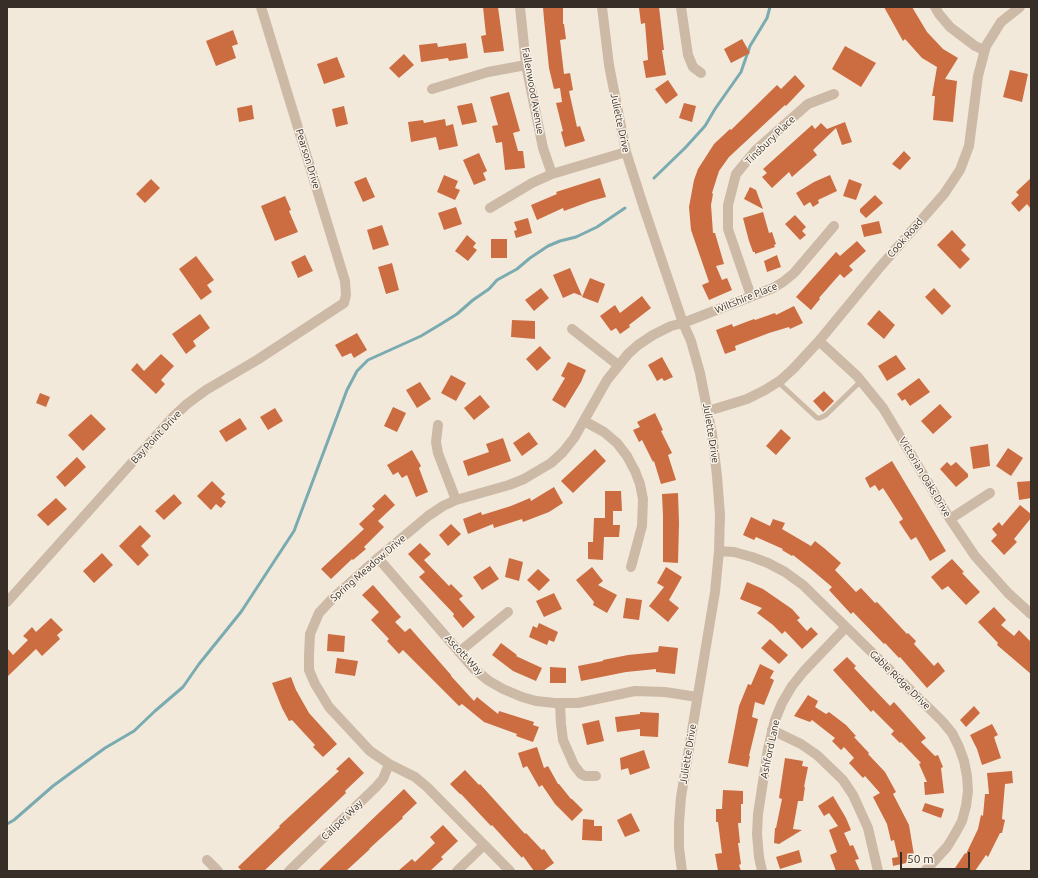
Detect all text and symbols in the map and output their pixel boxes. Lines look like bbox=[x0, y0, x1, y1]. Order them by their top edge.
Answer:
street label: Fallenwood Avenue bbox=[519, 47, 547, 135]
street label: Juliette Drive bbox=[608, 92, 632, 154]
street label: Tinsbury Place bbox=[743, 113, 797, 167]
street label: Pearson Drive bbox=[293, 128, 323, 190]
street label: Cook Road bbox=[885, 216, 925, 260]
street label: Wiltshire Place bbox=[713, 280, 779, 316]
street label: Juliette Drive bbox=[700, 402, 722, 464]
street label: Bay Point Drive bbox=[128, 408, 184, 466]
street label: Victorian Oaks Drive bbox=[896, 435, 954, 519]
street label: Spring Meadow Drive bbox=[328, 532, 408, 604]
street label: Ascott Way bbox=[442, 632, 486, 678]
street label: Gable Ridge Drive bbox=[867, 648, 933, 712]
street label: Ashford Lane bbox=[758, 719, 782, 779]
street label: Juliette Drive bbox=[677, 723, 699, 785]
street label: Caliper Way bbox=[319, 797, 365, 843]
scale bar bbox=[902, 844, 972, 870]
text: 50 m bbox=[907, 852, 934, 865]

